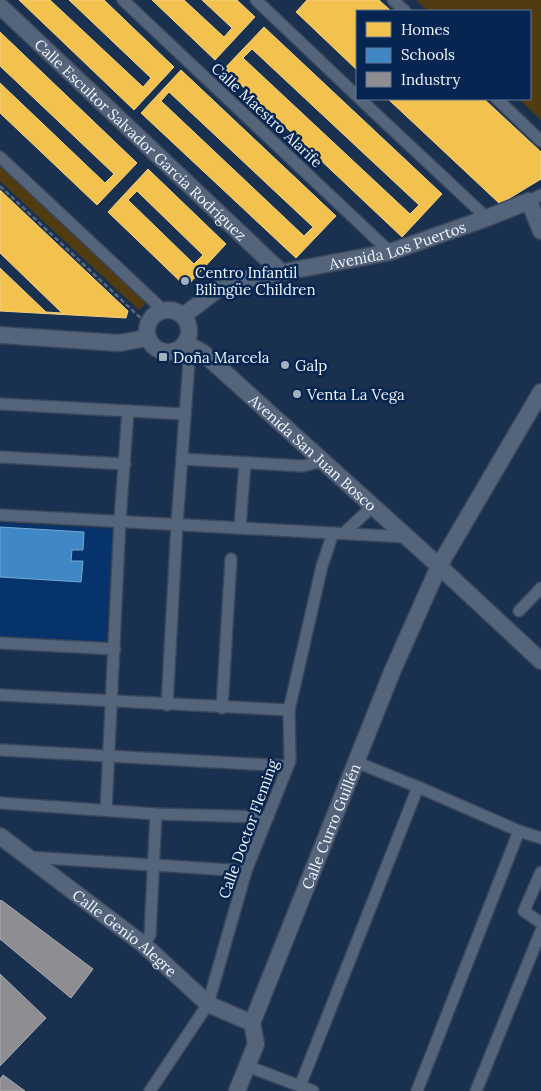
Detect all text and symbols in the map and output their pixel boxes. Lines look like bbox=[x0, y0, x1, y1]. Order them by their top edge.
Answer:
legend bbox=[356, 10, 531, 100]
text: Homes bbox=[401, 20, 450, 39]
street label: Calle Escultor Salvador García Rodríguez bbox=[31, 35, 251, 244]
text: Schools bbox=[401, 45, 455, 64]
street label: Calle Maestro Alarife bbox=[207, 59, 327, 171]
text: Industry bbox=[401, 70, 460, 89]
street label: Avenida Los Puertos bbox=[326, 217, 468, 273]
place label: Centro Infantil Bilingüe Children bbox=[195, 263, 316, 299]
marker: Centro Infantil Bilingüe Children bbox=[179, 275, 191, 287]
place label: Doña Marcela bbox=[173, 348, 270, 367]
marker: Doña Marcela bbox=[157, 351, 169, 363]
place label: Galp bbox=[295, 356, 327, 375]
marker: Galp bbox=[279, 359, 291, 371]
place label: Venta La Vega bbox=[306, 385, 405, 404]
marker: Venta La Vega bbox=[291, 388, 303, 400]
street label: Avenida San Juan Bosco bbox=[245, 389, 381, 515]
street label: Calle Doctor Fleming bbox=[214, 756, 282, 901]
street label: Calle Curro Guillén bbox=[297, 761, 364, 892]
street label: Calle Genio Alegre bbox=[69, 885, 181, 980]

